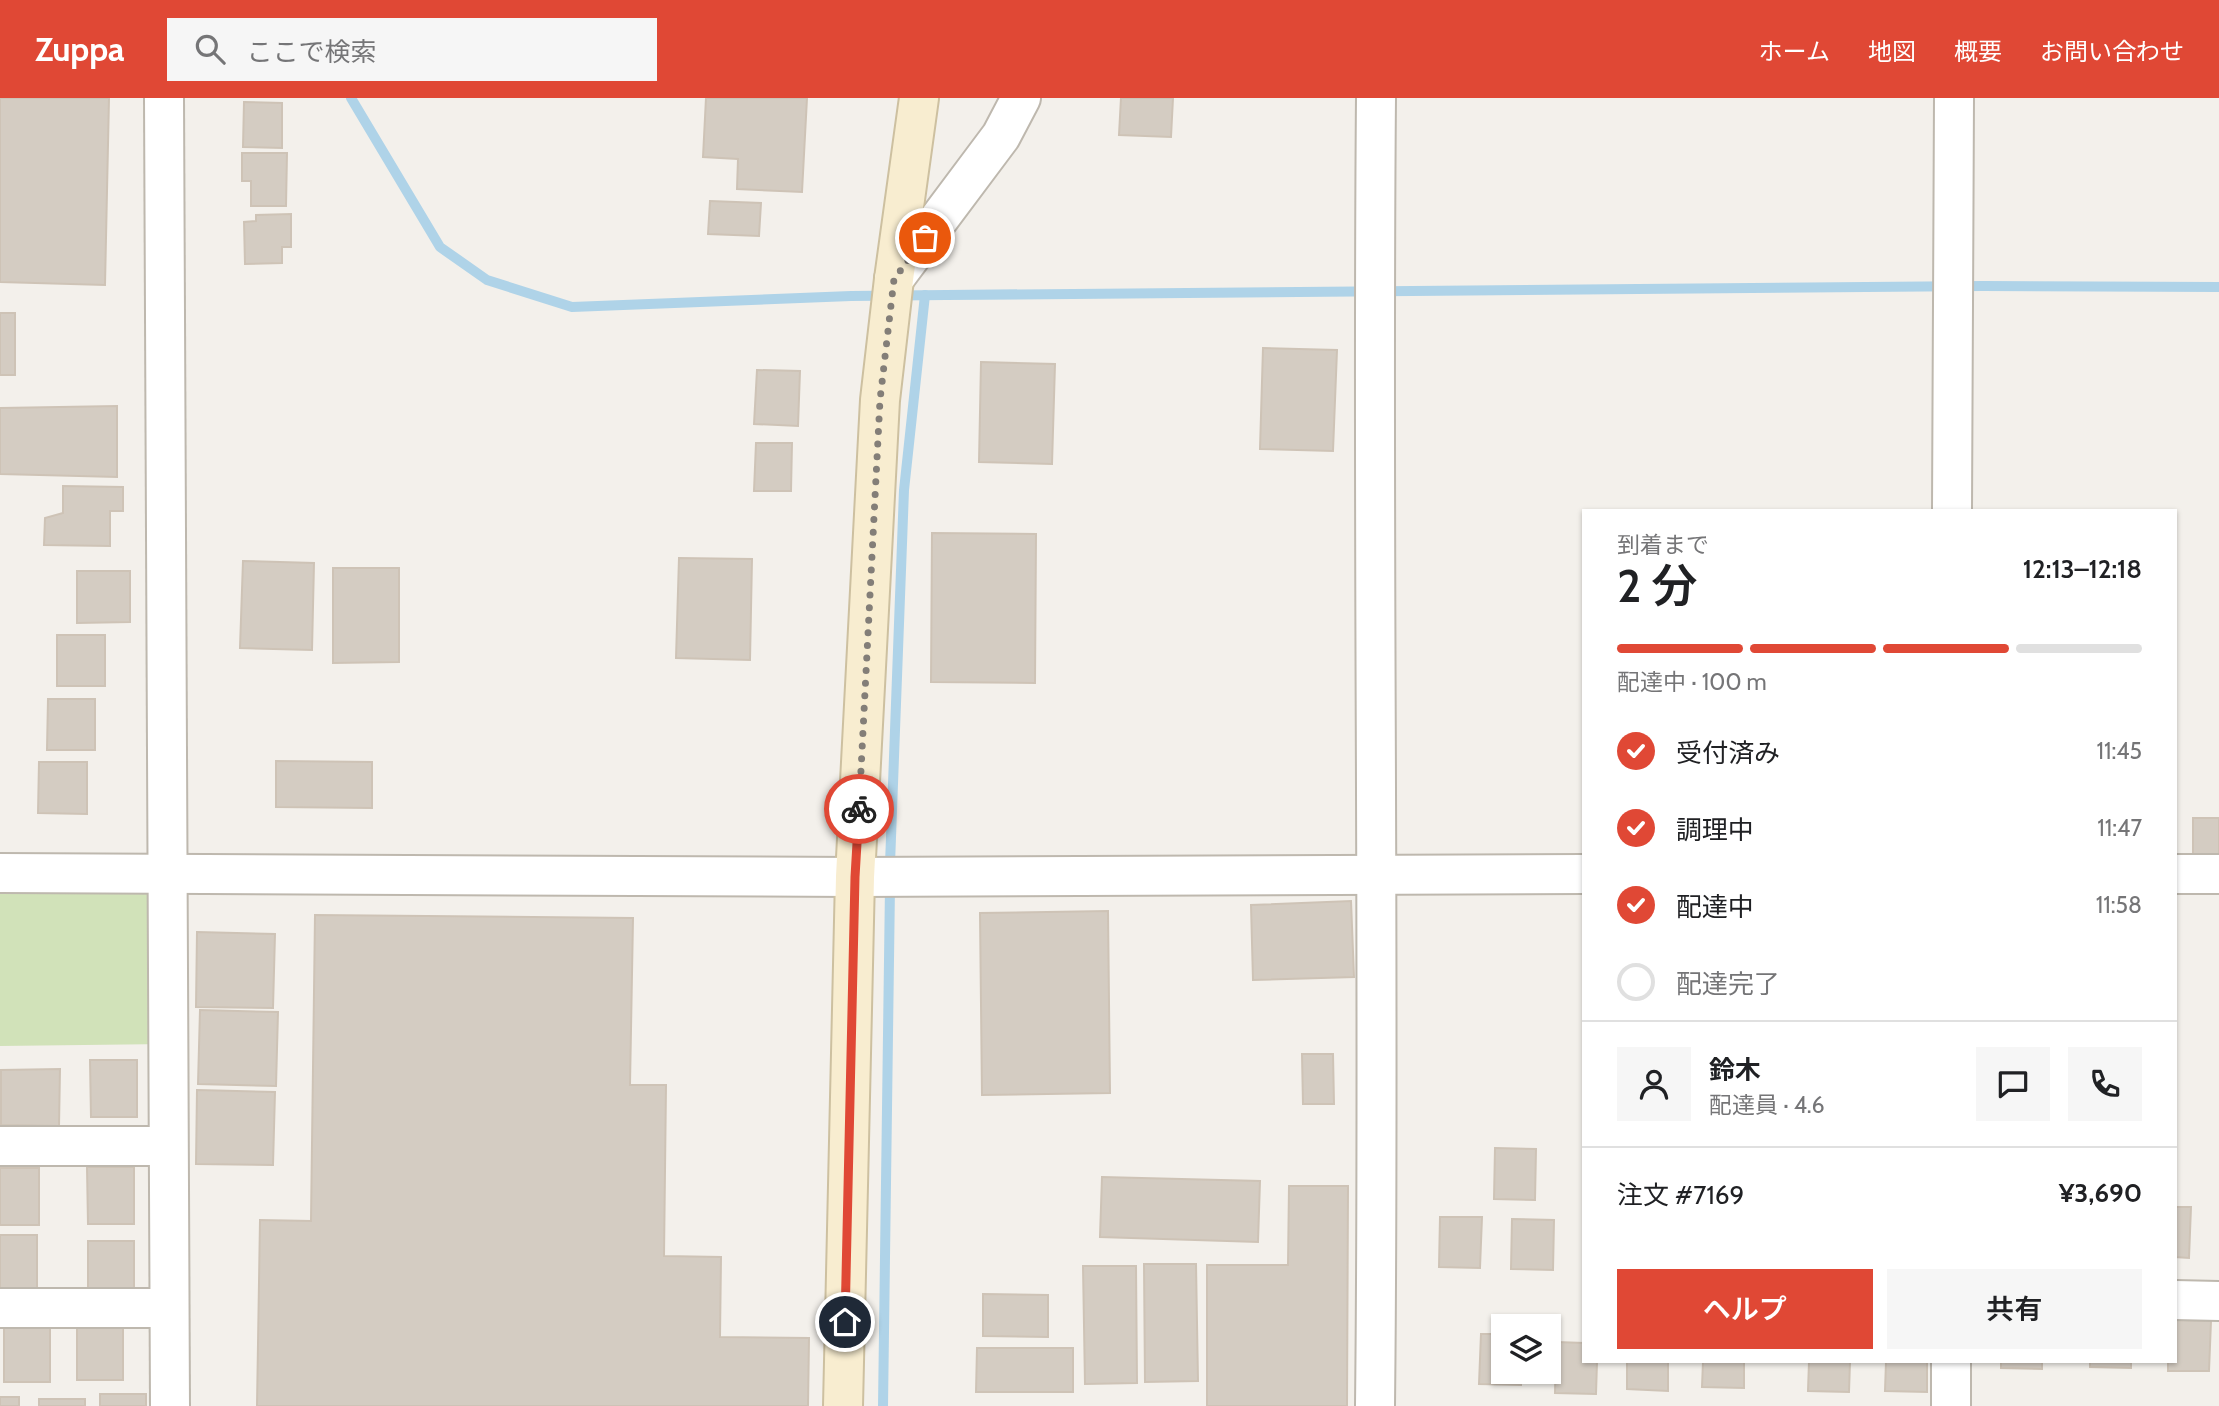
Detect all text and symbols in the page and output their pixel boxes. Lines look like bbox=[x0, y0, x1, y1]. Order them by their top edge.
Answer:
search box bbox=[167, 18, 657, 81]
text: Zuppa bbox=[35, 29, 125, 69]
icon: search bbox=[191, 30, 229, 68]
text: ここで検索 bbox=[247, 36, 377, 68]
text: ホーム bbox=[1759, 37, 1830, 66]
text: 地図 bbox=[1868, 37, 1916, 66]
text: 概要 bbox=[1954, 37, 2002, 66]
text: お問い合わせ bbox=[2040, 37, 2184, 66]
pin bbox=[895, 208, 955, 268]
icon: bag bbox=[906, 219, 944, 257]
text: 到着まで bbox=[1617, 531, 1709, 559]
text: 12:13–12:18 bbox=[2023, 553, 2142, 585]
text: 2 分 bbox=[1617, 558, 1698, 614]
text: 配達中 · 100 m bbox=[1617, 668, 1767, 696]
icon: check bbox=[1617, 732, 1655, 770]
text: 受付済み bbox=[1676, 737, 1780, 769]
text: 11:45 bbox=[2096, 737, 2142, 765]
courier bbox=[824, 774, 894, 844]
icon: bike bbox=[840, 790, 878, 828]
icon: check bbox=[1617, 809, 1655, 847]
text: 調理中 bbox=[1676, 814, 1754, 846]
text: 11:47 bbox=[2097, 814, 2142, 842]
icon: check bbox=[1617, 886, 1655, 924]
text: 配達中 bbox=[1676, 891, 1754, 923]
text: 11:58 bbox=[2096, 891, 2142, 919]
text: 配達完了 bbox=[1676, 968, 1780, 1000]
button: person bbox=[1617, 1047, 1691, 1121]
button: chat bbox=[1976, 1047, 2050, 1121]
button: phone bbox=[2068, 1047, 2142, 1121]
text: 鈴木 bbox=[1709, 1054, 1761, 1086]
text: 配達員 · 4.6 bbox=[1709, 1091, 1825, 1119]
text: ¥3,690 bbox=[2059, 1177, 2142, 1209]
text: 注文 #7169 bbox=[1617, 1179, 1744, 1211]
button: ヘルプ bbox=[1617, 1269, 1873, 1349]
button: 共有 bbox=[1887, 1269, 2142, 1349]
pin bbox=[815, 1292, 875, 1352]
icon: home bbox=[826, 1303, 864, 1341]
map controls bbox=[1491, 1314, 1561, 1384]
button: layers bbox=[1491, 1314, 1561, 1384]

